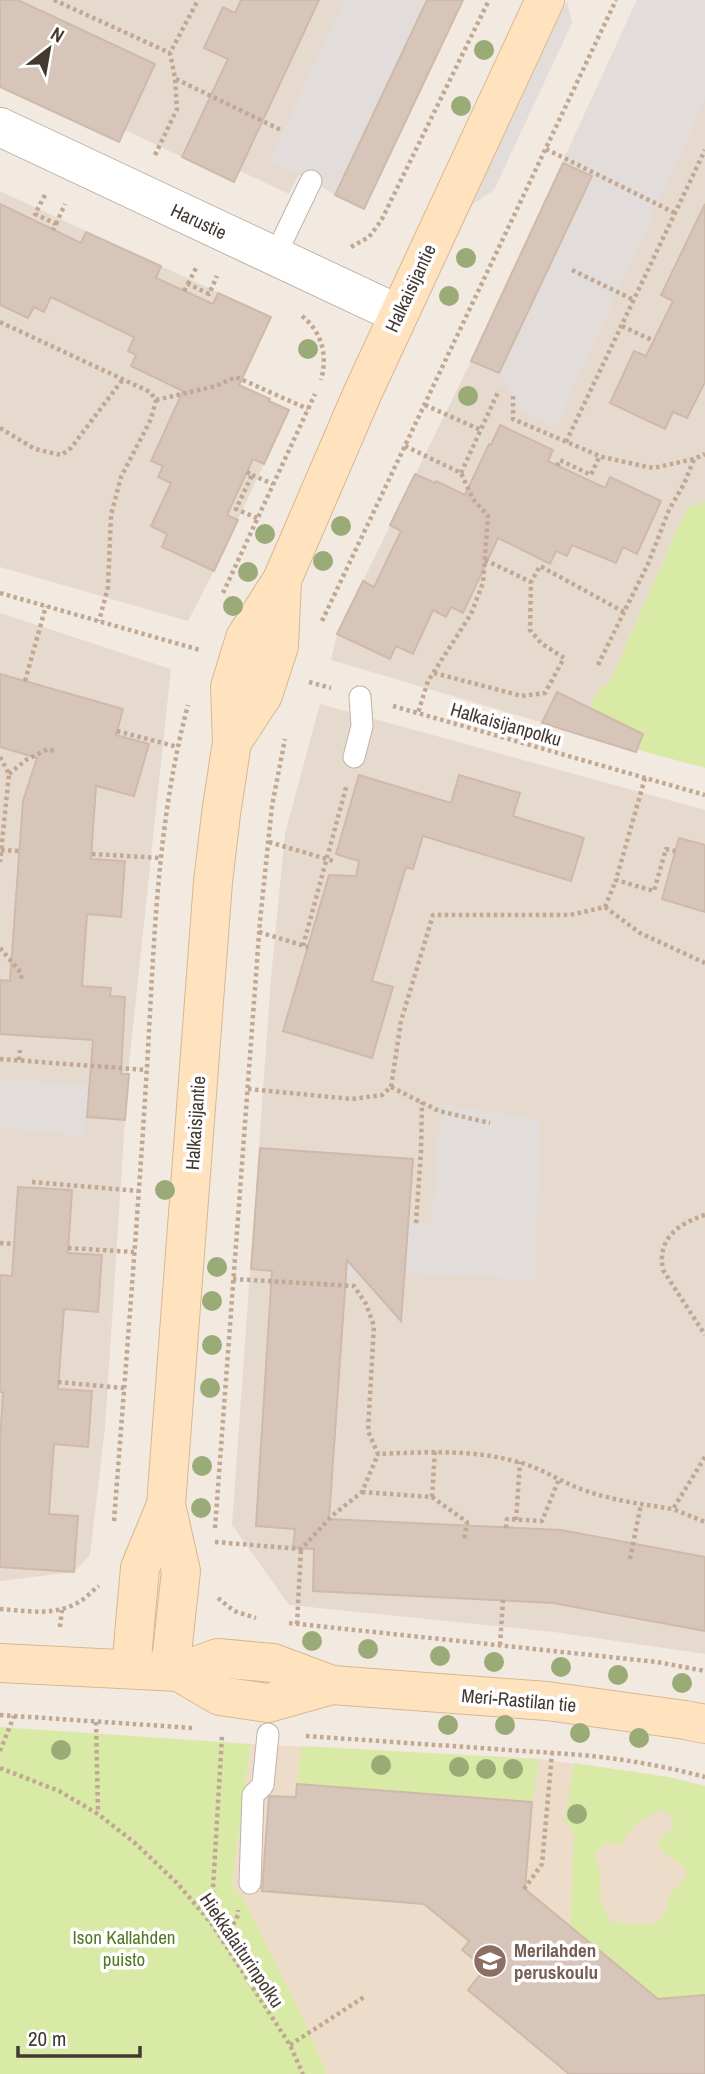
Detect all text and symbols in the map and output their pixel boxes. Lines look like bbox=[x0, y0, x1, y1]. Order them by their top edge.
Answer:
north arrow bbox=[14, 14, 84, 84]
text: N bbox=[46, 20, 69, 48]
street label: Harustie bbox=[167, 197, 231, 245]
street label: Halkaisijantie bbox=[378, 240, 442, 336]
street label: Halkaisijanpolku bbox=[447, 696, 565, 752]
street label: Halkaisijantie bbox=[179, 1075, 211, 1171]
street label: Meri-Rastilan tie bbox=[461, 1682, 577, 1718]
street label: Hiekkalaiturinpolku bbox=[194, 1887, 290, 2013]
park label: Ison Kallahden puisto bbox=[72, 1924, 176, 1972]
place label: Merilahden peruskoulu bbox=[514, 1937, 598, 1985]
school or university icon: Merilahden peruskoulu bbox=[471, 1942, 509, 1980]
scale bar bbox=[18, 2014, 140, 2058]
text: 20 m bbox=[28, 2024, 66, 2053]

